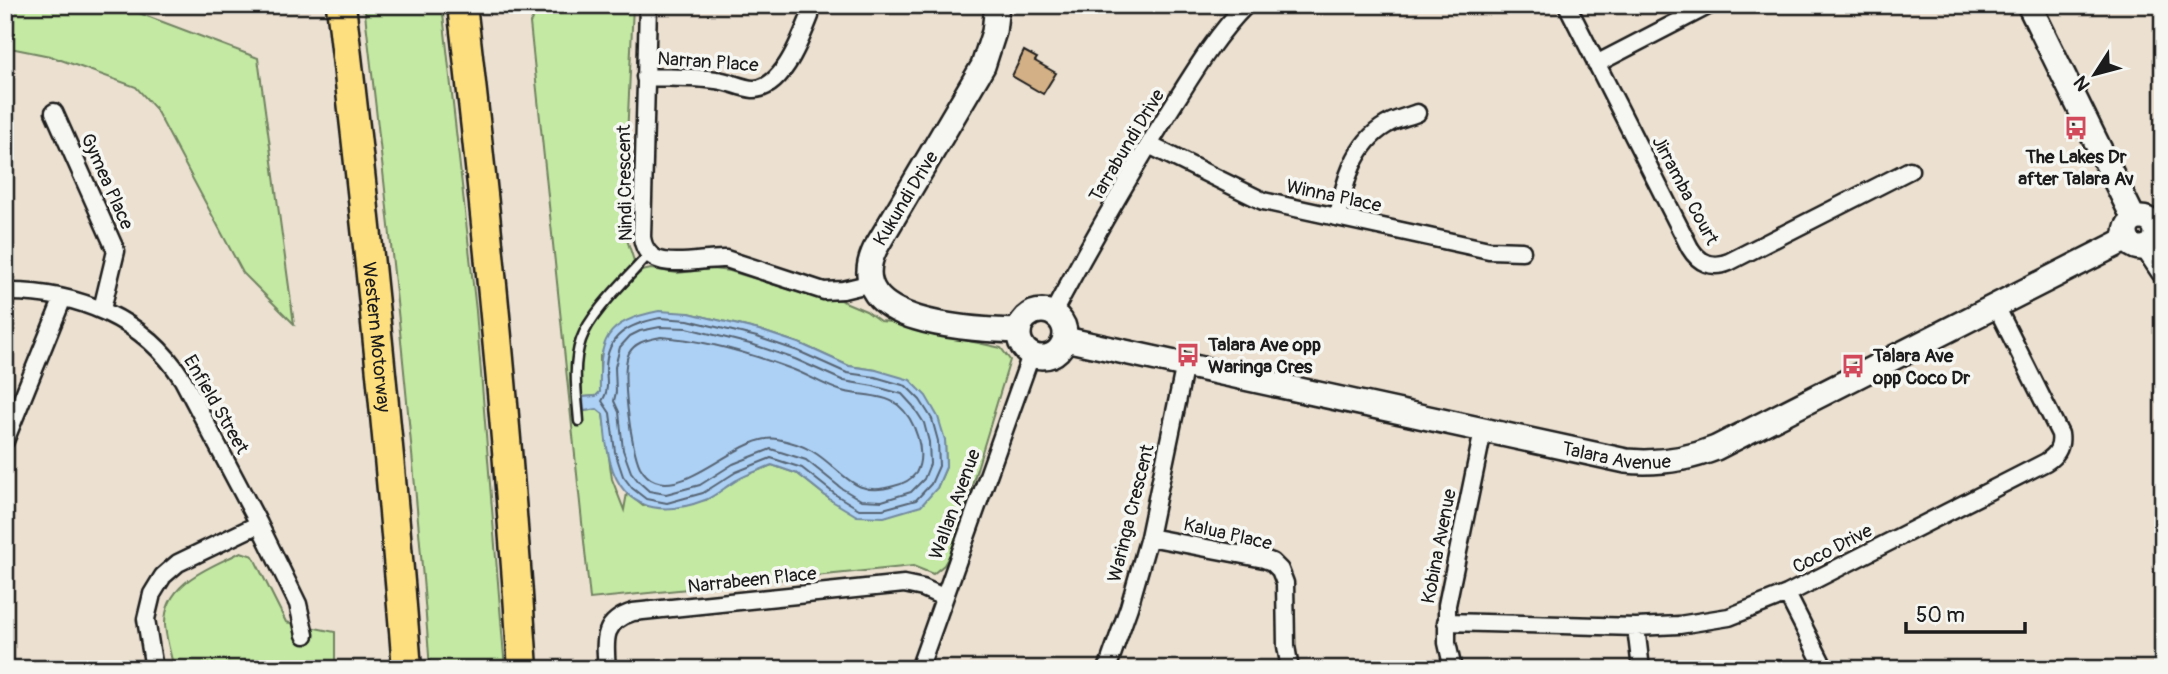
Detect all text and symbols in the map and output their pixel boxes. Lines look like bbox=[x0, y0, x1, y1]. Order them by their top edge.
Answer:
north arrow bbox=[2060, 38, 2130, 108]
street label: Narran Place bbox=[657, 46, 760, 78]
text: N bbox=[2068, 71, 2096, 96]
street label: Tarrabundi Drive bbox=[1084, 84, 1170, 206]
bus stop icon: The Lakes Dr after Talara Av bbox=[2062, 114, 2090, 142]
street label: Nindi Crescent bbox=[612, 124, 638, 241]
street label: Gymea Place bbox=[75, 130, 139, 234]
street label: Jirramba Court bbox=[1646, 132, 1724, 249]
place label: The Lakes Dr after Talara Av bbox=[2018, 145, 2134, 191]
street label: Kukundi Drive bbox=[868, 146, 944, 250]
street label: Winna Place bbox=[1284, 174, 1384, 218]
street label: Western Motorway bbox=[357, 261, 396, 413]
place label: Talara Ave opp Waringa Cres bbox=[1207, 333, 1321, 379]
bus stop icon: Talara Ave opp Waringa Cres bbox=[1174, 341, 1202, 369]
place label: Talara Ave opp Coco Dr bbox=[1872, 344, 1970, 390]
street label: Enfield Street bbox=[178, 351, 254, 459]
bus stop icon: Talara Ave opp Coco Dr bbox=[1839, 352, 1867, 380]
street label: Talara Avenue bbox=[1560, 436, 1673, 475]
street label: Waringa Crescent bbox=[1102, 442, 1160, 585]
street label: Wallan Avenue bbox=[924, 445, 986, 563]
street label: Kobina Avenue bbox=[1416, 486, 1462, 606]
street label: Kalua Place bbox=[1181, 512, 1275, 556]
street label: Coco Drive bbox=[1788, 518, 1877, 579]
street label: Narrabeen Place bbox=[686, 561, 818, 599]
scale bar bbox=[1906, 590, 2024, 634]
text: 50 m bbox=[1916, 602, 1965, 629]

